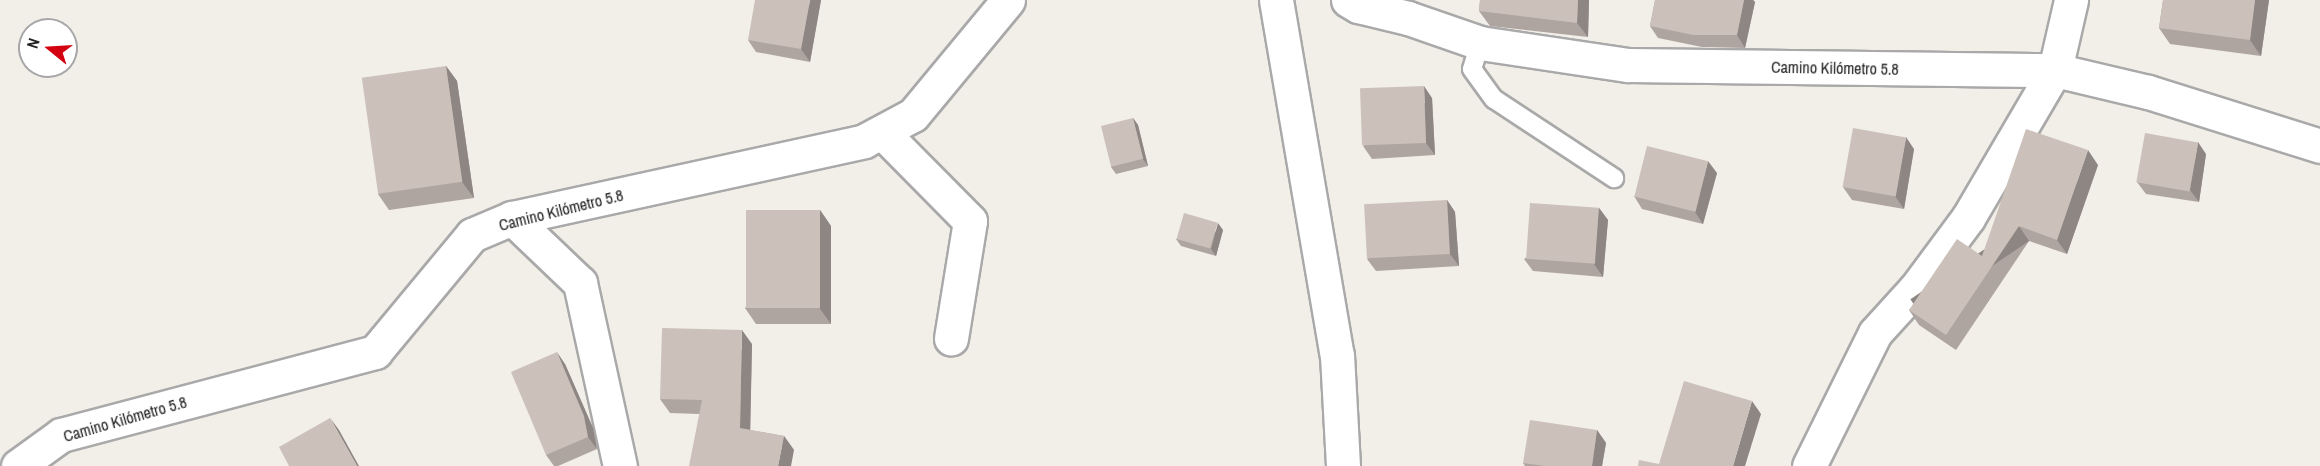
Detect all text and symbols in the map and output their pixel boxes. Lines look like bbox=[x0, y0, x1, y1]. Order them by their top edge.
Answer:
north arrow bbox=[18, 18, 78, 78]
text: N bbox=[21, 35, 45, 51]
street label: Camino Kilómetro 5.8 bbox=[1771, 57, 1899, 79]
street label: Camino Kilómetro 5.8 bbox=[497, 185, 625, 235]
street label: Camino Kilómetro 5.8 bbox=[61, 392, 189, 446]

